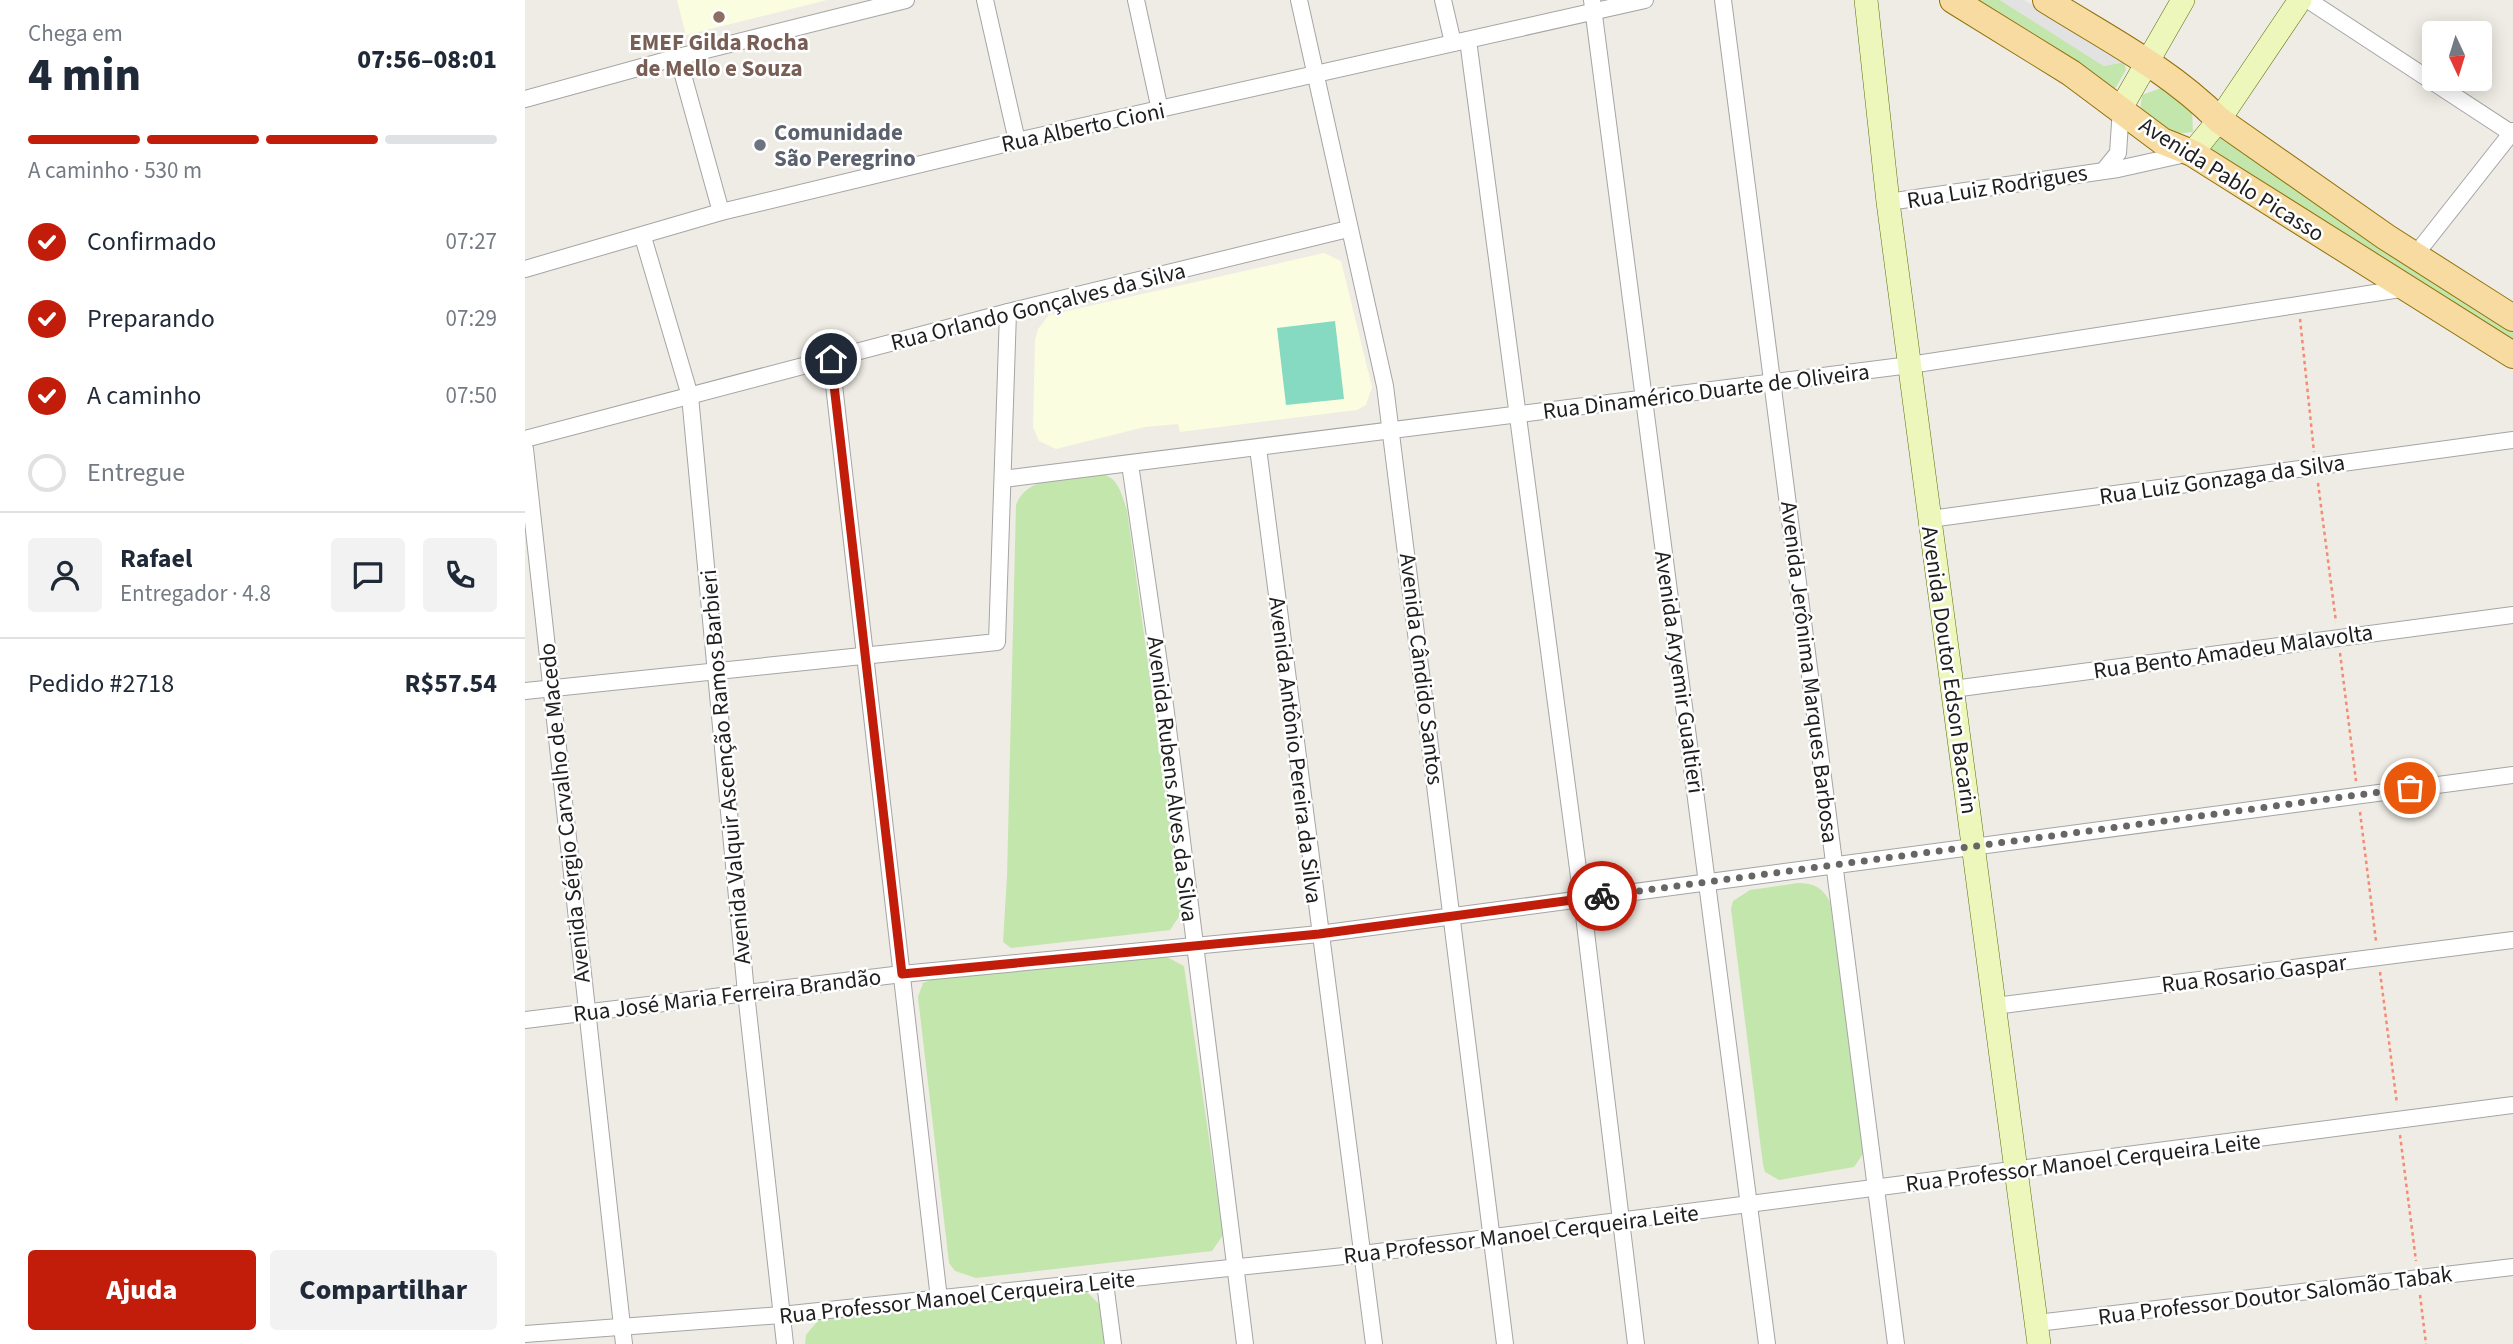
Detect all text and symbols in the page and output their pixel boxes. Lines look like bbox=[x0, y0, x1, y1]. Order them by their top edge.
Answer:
marker: EMEF Gilda Rocha de Mello e Souza bbox=[711, 9, 727, 25]
text: Chega em bbox=[28, 17, 123, 50]
north arrow bbox=[2422, 21, 2492, 91]
map controls bbox=[2422, 21, 2492, 91]
place label: EMEF Gilda Rocha de Mello e Souza bbox=[629, 26, 809, 85]
text: 07:56–08:01 bbox=[357, 41, 497, 78]
text: 4 min bbox=[28, 43, 141, 108]
street label: Rua Alberto Cioni bbox=[998, 94, 1168, 161]
street label: Avenida Pablo Picasso bbox=[2133, 109, 2331, 250]
place label: Comunidade São Peregrino bbox=[774, 116, 916, 175]
marker: Comunidade São Peregrino bbox=[752, 137, 768, 153]
text: A caminho · 530 m bbox=[28, 154, 202, 187]
street label: Rua Luiz Rodrigues bbox=[1905, 156, 2090, 217]
icon: check bbox=[28, 223, 66, 261]
text: Confirmado bbox=[87, 223, 216, 260]
text: 07:27 bbox=[446, 225, 497, 258]
street label: Rua Orlando Gonçalves da Silva bbox=[887, 254, 1189, 359]
icon: check bbox=[28, 300, 66, 338]
text: Preparando bbox=[87, 300, 215, 337]
text: 07:29 bbox=[446, 302, 497, 335]
pin bbox=[801, 329, 861, 389]
icon: home bbox=[812, 340, 850, 378]
street label: Rua Dinamérico Duarte de Oliveira bbox=[1541, 355, 1871, 428]
icon: check bbox=[28, 377, 66, 415]
text: A caminho bbox=[87, 377, 201, 414]
text: 07:50 bbox=[446, 379, 497, 412]
street label: Rua Luiz Gonzaga da Silva bbox=[2097, 446, 2347, 513]
text: Entregue bbox=[87, 454, 185, 491]
street label: Avenida Jerônima Marques Barbosa bbox=[1772, 499, 1847, 845]
street label: Avenida Doutor Edson Bacarin bbox=[1913, 524, 1986, 816]
button: person bbox=[28, 538, 102, 612]
button: chat bbox=[331, 538, 405, 612]
button: phone bbox=[423, 538, 497, 612]
text: Rafael bbox=[120, 540, 192, 577]
street label: Avenida Aryemir Gualtieri bbox=[1646, 549, 1713, 796]
street label: Avenida Cândido Santos bbox=[1391, 551, 1452, 787]
street label: Avenida Valquir Ascenção Ramos Barbieri bbox=[692, 568, 759, 966]
text: Entregador · 4.8 bbox=[120, 577, 271, 610]
street label: Avenida Antônio Pereira da Silva bbox=[1260, 595, 1331, 905]
street label: Rua Bento Amadeu Malavolta bbox=[2091, 616, 2375, 687]
street label: Avenida Rubens Alves da Silva bbox=[1139, 634, 1206, 924]
street label: Avenida Sérgio Carvalho de Macedo bbox=[530, 641, 599, 985]
text: Pedido #2718 bbox=[28, 665, 174, 702]
text: R$57.54 bbox=[405, 665, 497, 702]
pin bbox=[2380, 758, 2440, 818]
icon: bag bbox=[2391, 769, 2429, 807]
courier bbox=[1567, 861, 1637, 931]
icon: bike bbox=[1583, 877, 1621, 915]
street label: Rua Rosario Gaspar bbox=[2160, 946, 2350, 1001]
street label: Rua José Maria Ferreira Brandão bbox=[571, 960, 883, 1031]
street label: Rua Professor Manoel Cerqueira Leite bbox=[1904, 1124, 2263, 1201]
street label: Rua Professor Manoel Cerqueira Leite bbox=[1342, 1196, 1701, 1273]
button: Ajuda bbox=[28, 1250, 256, 1330]
button: Compartilhar bbox=[270, 1250, 497, 1330]
street label: Rua Professor Doutor Salomão Tabak bbox=[2096, 1257, 2455, 1334]
street label: Rua Professor Manoel Cerqueira Leite bbox=[778, 1262, 1137, 1333]

